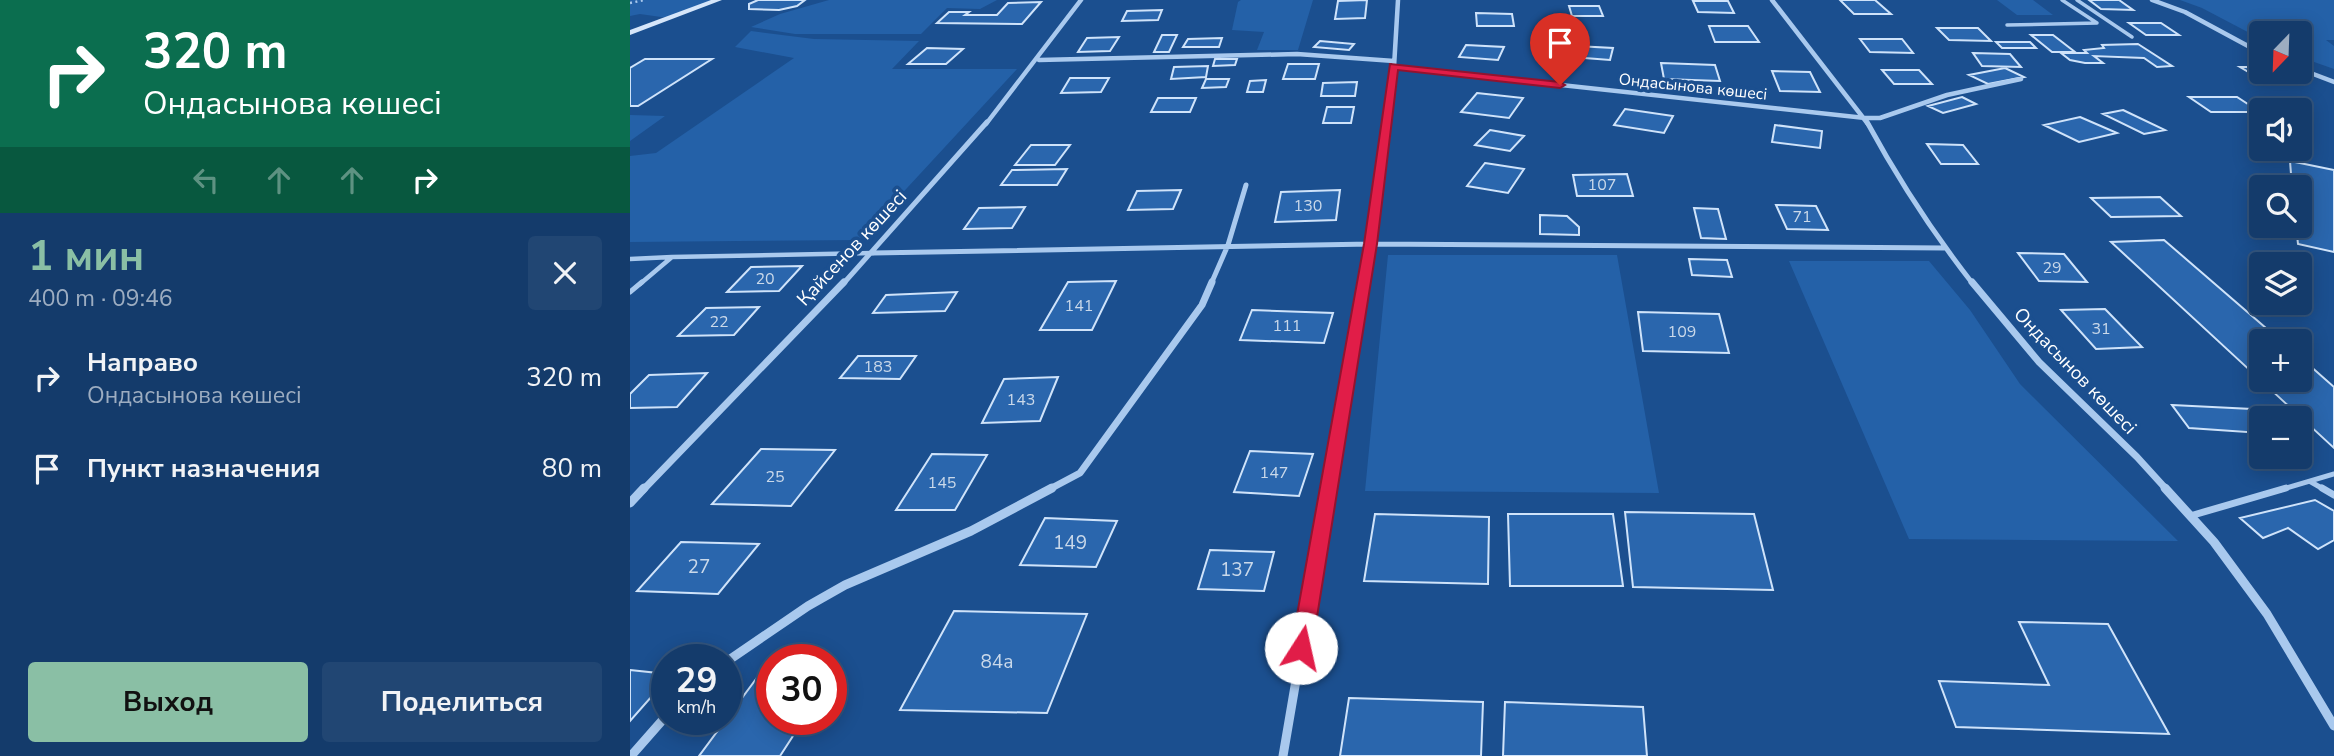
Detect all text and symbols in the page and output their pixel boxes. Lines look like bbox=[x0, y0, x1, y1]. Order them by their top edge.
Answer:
pin bbox=[1530, 13, 1590, 85]
text: 320 m bbox=[143, 18, 287, 85]
north arrow bbox=[2249, 21, 2312, 84]
map controls bbox=[2249, 21, 2312, 469]
icon: arrive bbox=[1541, 24, 1579, 62]
icon: right bbox=[28, 28, 119, 119]
street label: Ондасынова көшесі bbox=[1618, 68, 1768, 106]
text: Ондасынова көшесі bbox=[143, 82, 442, 125]
button: sound bbox=[2249, 98, 2312, 161]
icon: left bbox=[187, 161, 225, 199]
icon: ahead bbox=[260, 161, 298, 199]
icon: ahead bbox=[333, 161, 371, 199]
icon: right bbox=[406, 161, 444, 199]
house number: 107 bbox=[1588, 174, 1616, 196]
button: search bbox=[2249, 175, 2312, 238]
street label: Қайсенов көшесі bbox=[791, 184, 913, 312]
house number: 130 bbox=[1294, 195, 1322, 217]
house number: 71 bbox=[1792, 206, 1812, 228]
text: 1 мин bbox=[28, 228, 144, 285]
button: close bbox=[528, 236, 602, 310]
button: layers bbox=[2249, 252, 2312, 315]
house number: 29 bbox=[2042, 257, 2062, 279]
house number: 20 bbox=[755, 268, 775, 290]
text: 400 m · 09:46 bbox=[28, 283, 173, 314]
house number: 141 bbox=[1065, 295, 1093, 317]
street label: Ондасынов көшесі bbox=[2008, 302, 2142, 440]
house number: 22 bbox=[709, 311, 729, 333]
house number: 111 bbox=[1273, 315, 1301, 337]
house number: 31 bbox=[2091, 318, 2111, 340]
house number: 109 bbox=[1668, 321, 1696, 343]
button: + bbox=[2249, 329, 2312, 392]
text: Направо bbox=[87, 345, 198, 380]
house number: 183 bbox=[864, 356, 892, 378]
icon: right bbox=[28, 359, 66, 397]
text: 320 m bbox=[526, 360, 602, 395]
text: Ондасынова көшесі bbox=[87, 380, 302, 411]
house number: 143 bbox=[1007, 389, 1035, 411]
button: − bbox=[2249, 406, 2312, 469]
icon: arrive bbox=[28, 450, 66, 488]
text: Пункт назначения bbox=[87, 451, 320, 486]
text: 80 m bbox=[542, 451, 602, 486]
house number: 147 bbox=[1260, 462, 1288, 484]
house number: 25 bbox=[765, 466, 785, 488]
house number: 145 bbox=[928, 472, 956, 494]
house number: 149 bbox=[1053, 530, 1087, 556]
house number: 27 bbox=[688, 554, 710, 580]
house number: 137 bbox=[1220, 557, 1254, 583]
position arrow bbox=[1264, 611, 1338, 685]
speed limit sign: 30 bbox=[756, 644, 847, 735]
house number: 84а bbox=[980, 649, 1014, 675]
text: 29 bbox=[675, 657, 718, 704]
button: Выход bbox=[28, 662, 308, 742]
button: Поделиться bbox=[322, 662, 602, 742]
text: km/h bbox=[677, 695, 716, 719]

